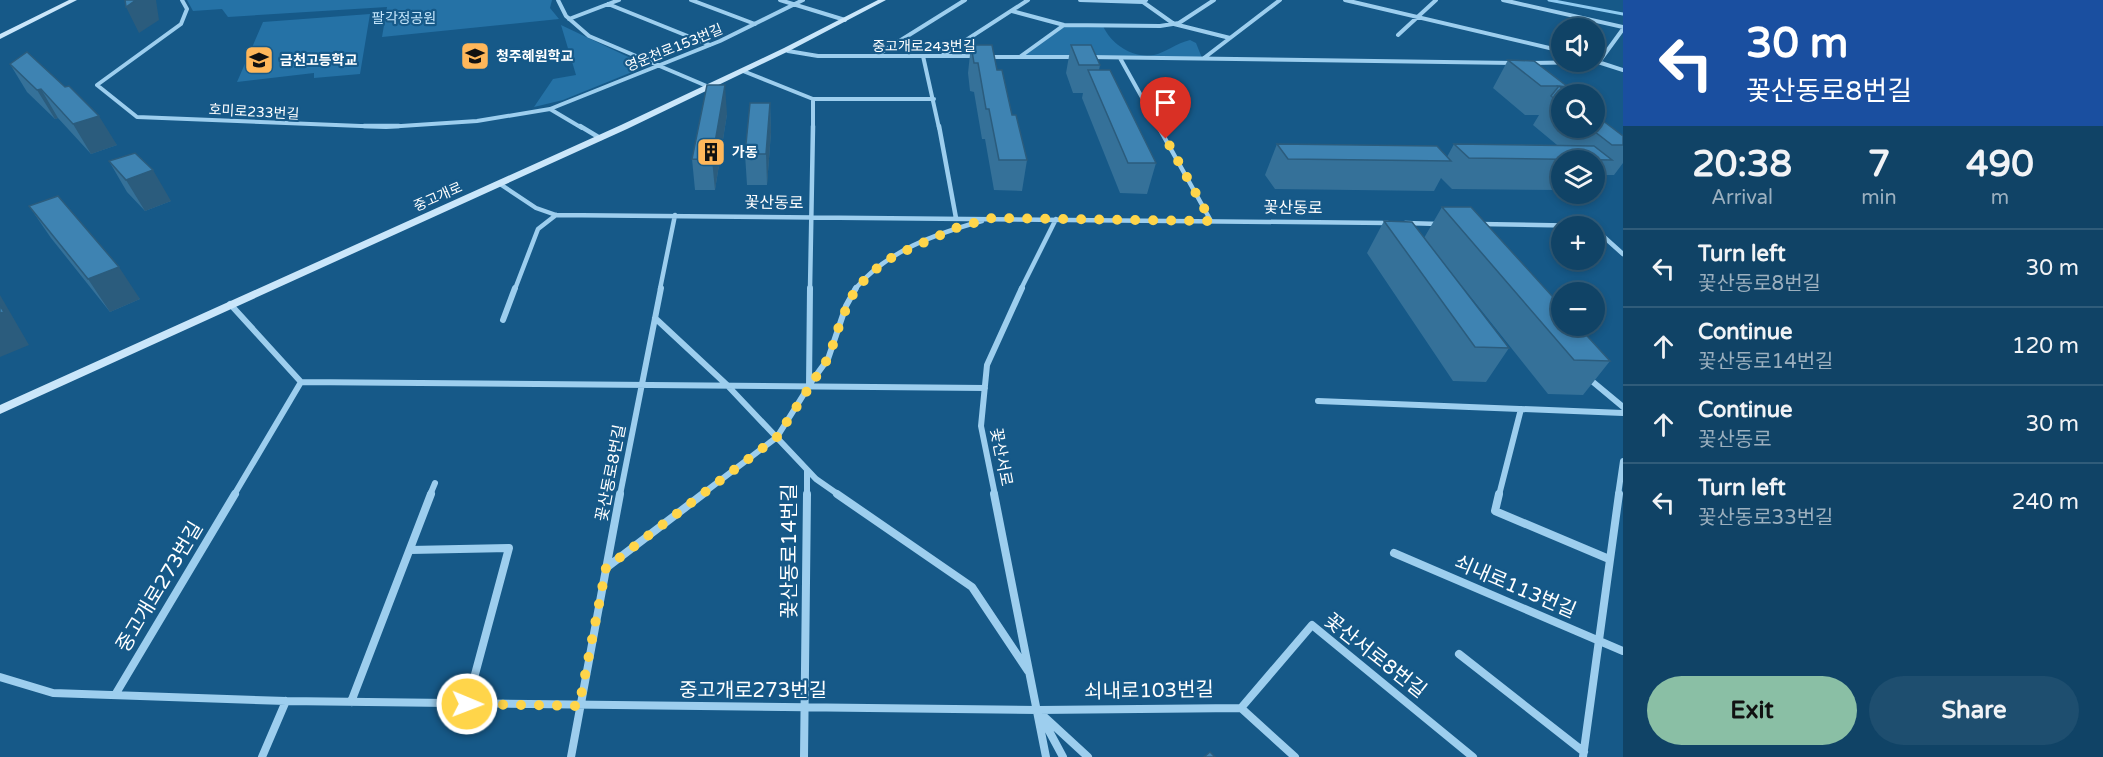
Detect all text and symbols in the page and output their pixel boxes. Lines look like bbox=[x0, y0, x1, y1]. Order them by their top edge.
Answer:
park label: 팔각정공원 bbox=[372, 10, 436, 27]
map controls bbox=[1551, 18, 1605, 336]
button: sound bbox=[1551, 18, 1605, 72]
text: 30 m bbox=[1746, 18, 1848, 69]
street label: 영운천로153번길 bbox=[623, 21, 725, 75]
icon: left bbox=[1647, 24, 1725, 102]
street label: 중고개로243번길 bbox=[872, 38, 976, 55]
school or university icon: 청주혜원학교 bbox=[459, 40, 491, 72]
school or university icon: 금천고등학교 bbox=[243, 44, 275, 76]
place label: 청주혜원학교 bbox=[496, 48, 573, 65]
place label: 금천고등학교 bbox=[280, 52, 357, 69]
text: 꽃산동로8번길 bbox=[1746, 75, 1912, 108]
pin bbox=[1140, 77, 1191, 139]
button: search bbox=[1551, 84, 1605, 138]
icon: arrive bbox=[1149, 86, 1182, 119]
street label: 호미로233번길 bbox=[208, 101, 300, 123]
building icon: 가동 bbox=[695, 136, 727, 168]
text: 20:38 bbox=[1692, 143, 1792, 186]
text: 7 bbox=[1868, 143, 1890, 186]
text: 490 bbox=[1966, 143, 2034, 186]
place label: 가동 bbox=[732, 144, 758, 161]
button: layers bbox=[1551, 150, 1605, 204]
street label: 중고개로 bbox=[411, 179, 465, 215]
text: Arrival bbox=[1711, 186, 1773, 210]
text: min bbox=[1861, 186, 1897, 210]
text: m bbox=[1991, 186, 2009, 210]
street label: 꽃산동로 bbox=[744, 192, 804, 214]
street label: 꽃산동로 bbox=[1263, 197, 1323, 219]
button: + bbox=[1551, 216, 1605, 270]
text: Turn left bbox=[1698, 241, 1786, 267]
icon: left bbox=[1647, 252, 1680, 285]
text: 30 m bbox=[2025, 255, 2079, 281]
text: 꽃산동로8번길 bbox=[1698, 272, 1821, 296]
button: − bbox=[1551, 282, 1605, 336]
text: Continue bbox=[1698, 319, 1793, 345]
icon: ahead bbox=[1647, 330, 1680, 363]
text: 120 m bbox=[2012, 333, 2079, 359]
text: 꽃산동로14번길 bbox=[1698, 350, 1834, 374]
text: Continue bbox=[1698, 397, 1793, 423]
icon: ahead bbox=[1647, 408, 1680, 441]
text: 30 m bbox=[2025, 411, 2079, 437]
street label: 꽃산동로8번길 bbox=[592, 423, 630, 523]
street label: 꽃산서로 bbox=[986, 426, 1016, 488]
text: 꽃산동로 bbox=[1698, 428, 1772, 452]
text: Turn left bbox=[1698, 475, 1786, 501]
street label: 꽃산동로14번길 bbox=[778, 483, 802, 619]
icon: left bbox=[1647, 486, 1680, 519]
text: 240 m bbox=[2012, 489, 2079, 515]
text: 꽃산동로33번길 bbox=[1698, 506, 1834, 530]
street label: 중고개로273번길 bbox=[112, 517, 208, 657]
street label: 쇠내로113번길 bbox=[1451, 551, 1579, 623]
street label: 꽃산서로8번길 bbox=[1319, 609, 1431, 703]
position arrow bbox=[435, 672, 499, 736]
button: Exit bbox=[1647, 676, 1857, 745]
button: Share bbox=[1869, 676, 2079, 745]
street label: 쇠내로103번길 bbox=[1084, 678, 1214, 704]
street label: 중고개로273번길 bbox=[679, 679, 827, 703]

